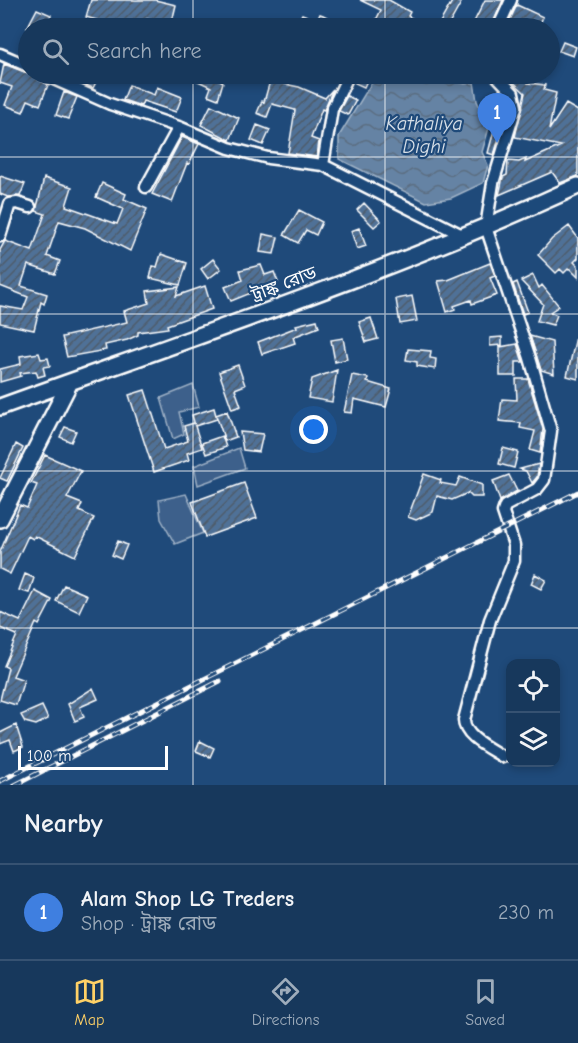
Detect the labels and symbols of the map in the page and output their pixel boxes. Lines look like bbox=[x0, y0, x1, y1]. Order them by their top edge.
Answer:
pin: 1 bbox=[478, 94, 516, 143]
water label: Kathaliya Dighi bbox=[386, 112, 462, 158]
street label: ট্রাঙ্ক রোড bbox=[248, 262, 320, 306]
your location bbox=[299, 415, 328, 444]
scale bar bbox=[18, 743, 168, 770]

